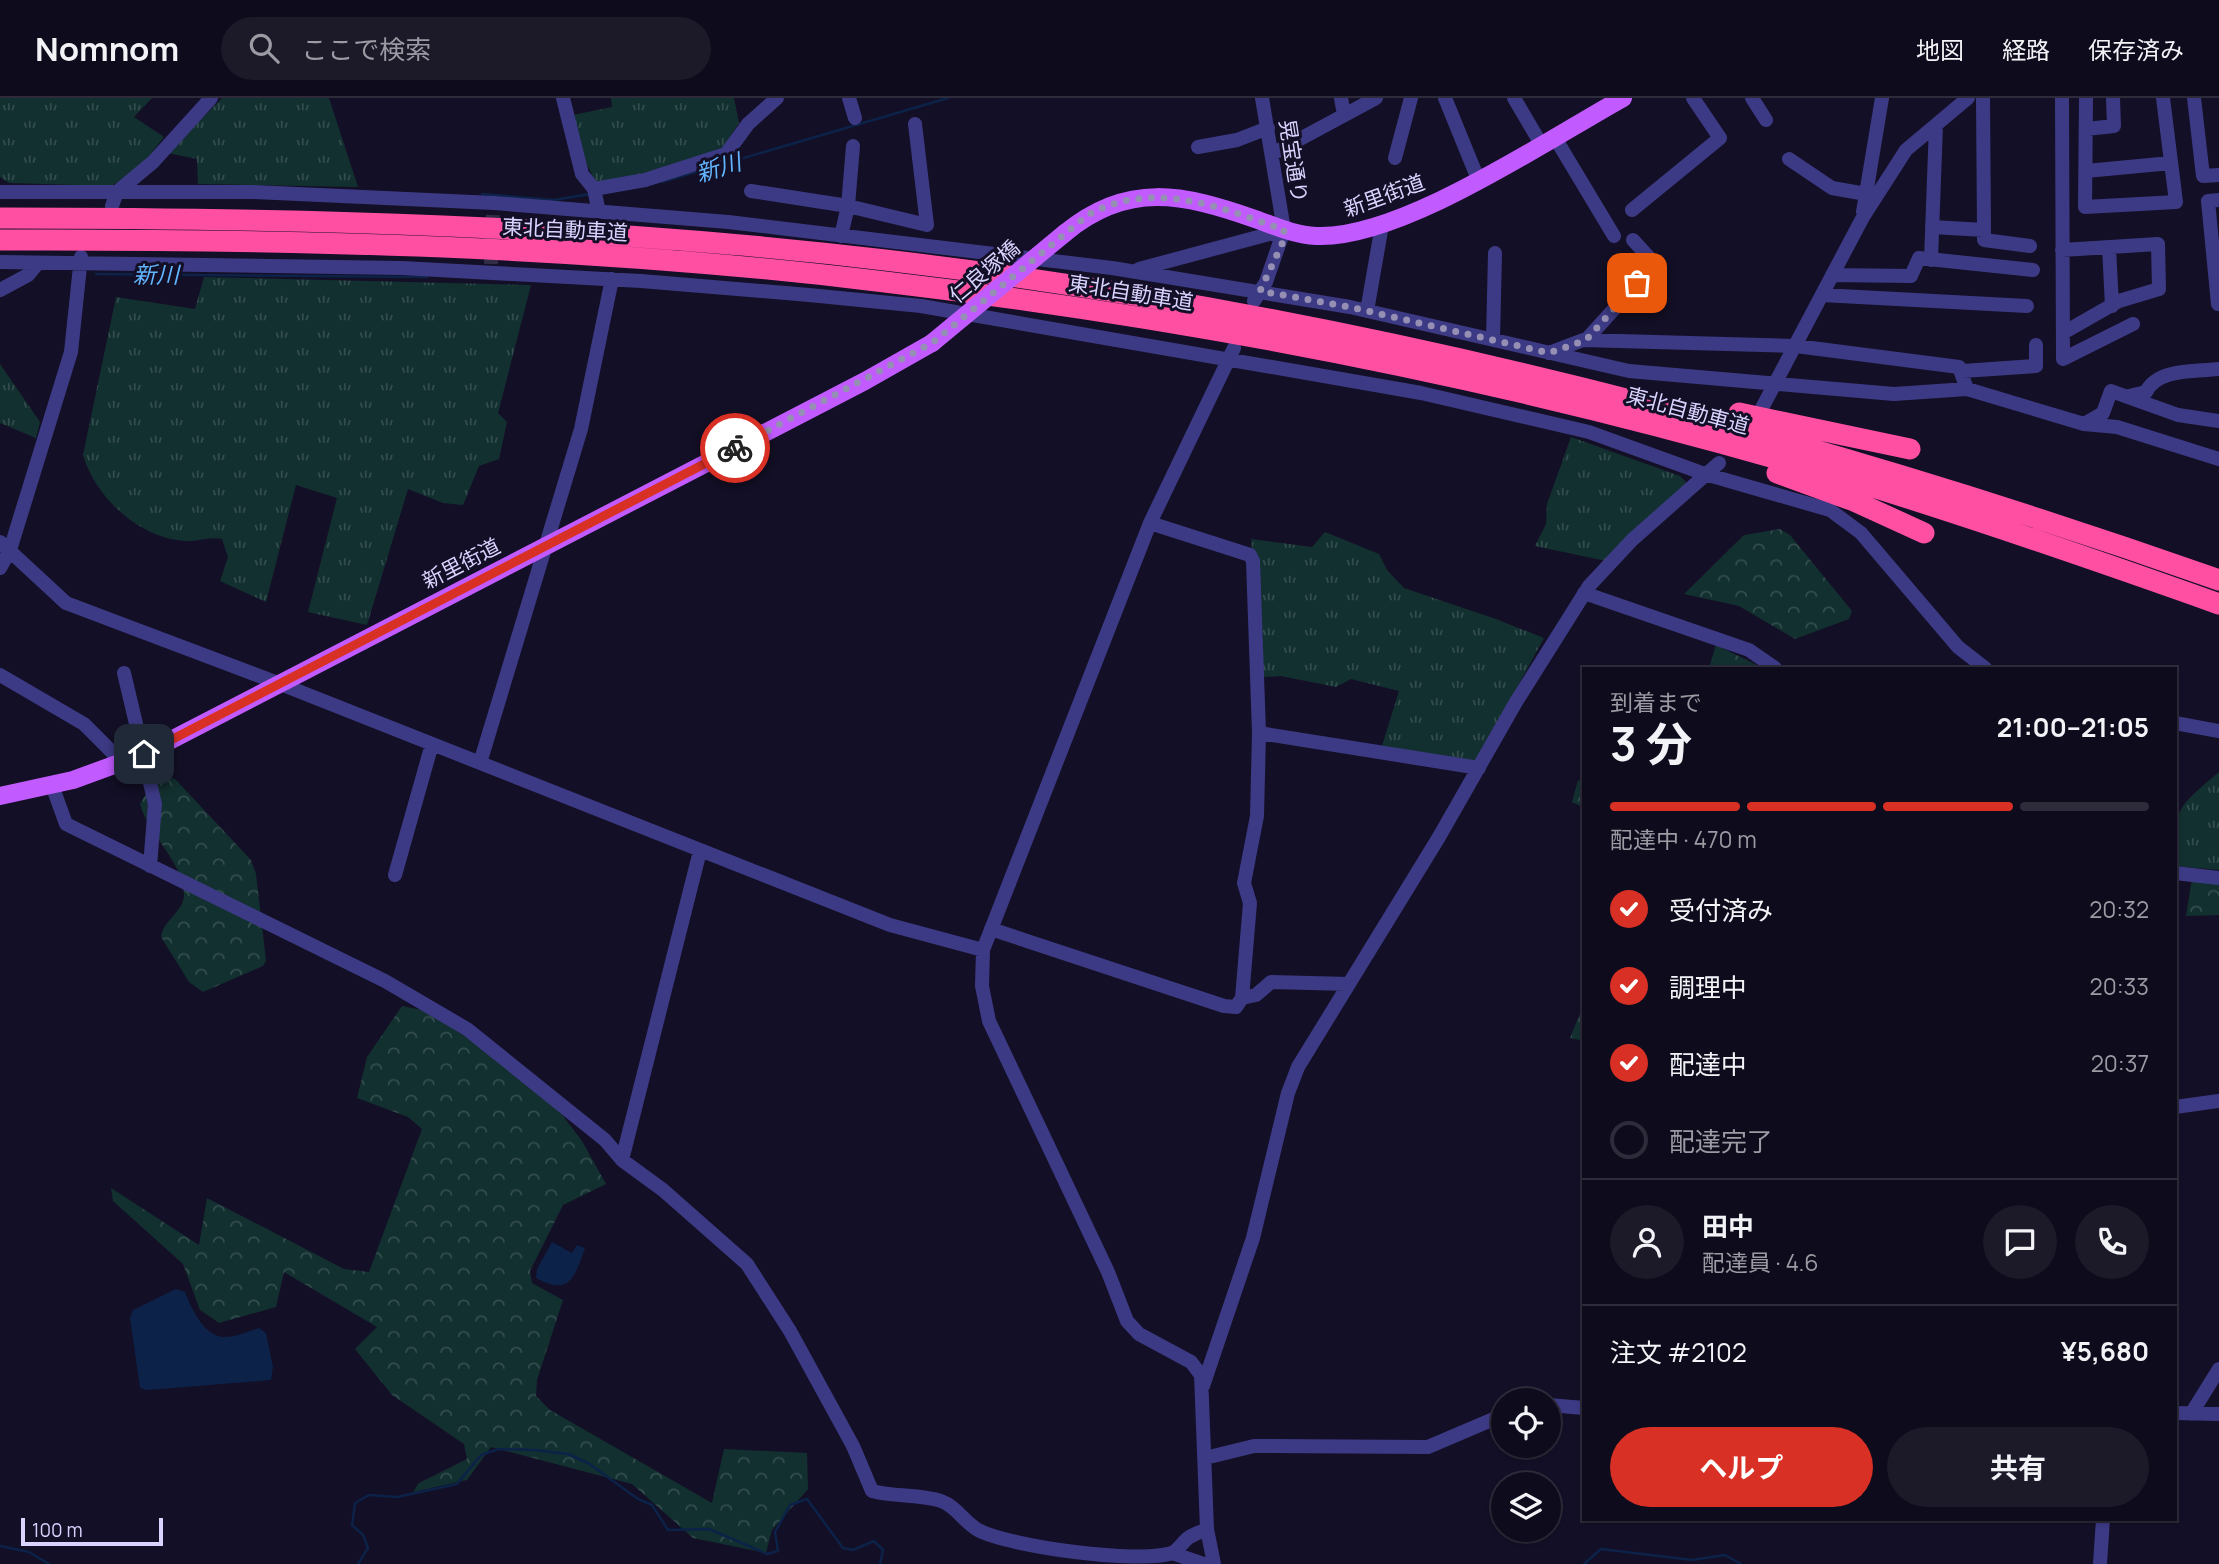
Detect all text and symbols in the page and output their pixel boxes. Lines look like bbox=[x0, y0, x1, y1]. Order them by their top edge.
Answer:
search box bbox=[221, 17, 711, 80]
text: Nomnom bbox=[35, 26, 179, 71]
icon: search bbox=[245, 29, 283, 67]
text: ここで検索 bbox=[301, 31, 431, 67]
text: 地図 bbox=[1916, 33, 1964, 66]
text: 経路 bbox=[2002, 33, 2050, 66]
text: 保存済み bbox=[2088, 33, 2184, 66]
street label: 晃宝通り bbox=[1274, 117, 1314, 205]
water label: 新川 bbox=[691, 144, 748, 189]
street label: 新里街道 bbox=[1340, 167, 1428, 223]
street label: 東北自動車道 bbox=[501, 212, 629, 246]
street label: 仁良塚橋 bbox=[943, 233, 1025, 309]
pin bbox=[1607, 253, 1667, 313]
water label: 新川 bbox=[133, 258, 182, 290]
icon: bag bbox=[1618, 264, 1656, 302]
street label: 東北自動車道 bbox=[1067, 268, 1195, 316]
street label: 東北自動車道 bbox=[1624, 380, 1752, 440]
courier bbox=[700, 413, 770, 483]
icon: bike bbox=[716, 429, 754, 467]
street label: 新里街道 bbox=[417, 531, 505, 595]
text: 到着まで bbox=[1610, 686, 1702, 718]
text: 21:00–21:05 bbox=[1997, 709, 2149, 745]
text: 3 分 bbox=[1610, 712, 1692, 775]
pin bbox=[114, 724, 174, 784]
icon: home bbox=[125, 735, 163, 773]
text: 配達中 · 470 m bbox=[1610, 823, 1757, 855]
icon: check bbox=[1610, 890, 1648, 928]
text: 受付済み bbox=[1669, 892, 1773, 928]
text: 20:32 bbox=[2089, 893, 2149, 925]
icon: check bbox=[1610, 967, 1648, 1005]
text: 調理中 bbox=[1669, 969, 1747, 1005]
text: 20:33 bbox=[2090, 970, 2149, 1002]
icon: check bbox=[1610, 1044, 1648, 1082]
text: 配達中 bbox=[1669, 1046, 1747, 1082]
text: 20:37 bbox=[2091, 1047, 2149, 1079]
text: 配達完了 bbox=[1669, 1123, 1773, 1159]
button: person bbox=[1610, 1205, 1684, 1279]
button: chat bbox=[1983, 1205, 2057, 1279]
button: phone bbox=[2075, 1205, 2149, 1279]
text: 田中 bbox=[1702, 1208, 1754, 1244]
text: 配達員 · 4.6 bbox=[1702, 1246, 1819, 1278]
text: ¥5,680 bbox=[2061, 1333, 2149, 1369]
text: 注文 #2102 bbox=[1610, 1334, 1747, 1370]
map controls bbox=[1491, 1388, 1561, 1542]
button: locate bbox=[1491, 1388, 1561, 1458]
button: ヘルプ bbox=[1610, 1427, 1873, 1507]
button: 共有 bbox=[1887, 1427, 2149, 1507]
button: layers bbox=[1491, 1472, 1561, 1542]
scale bar bbox=[21, 1515, 163, 1547]
text: 100 m bbox=[32, 1517, 83, 1543]

